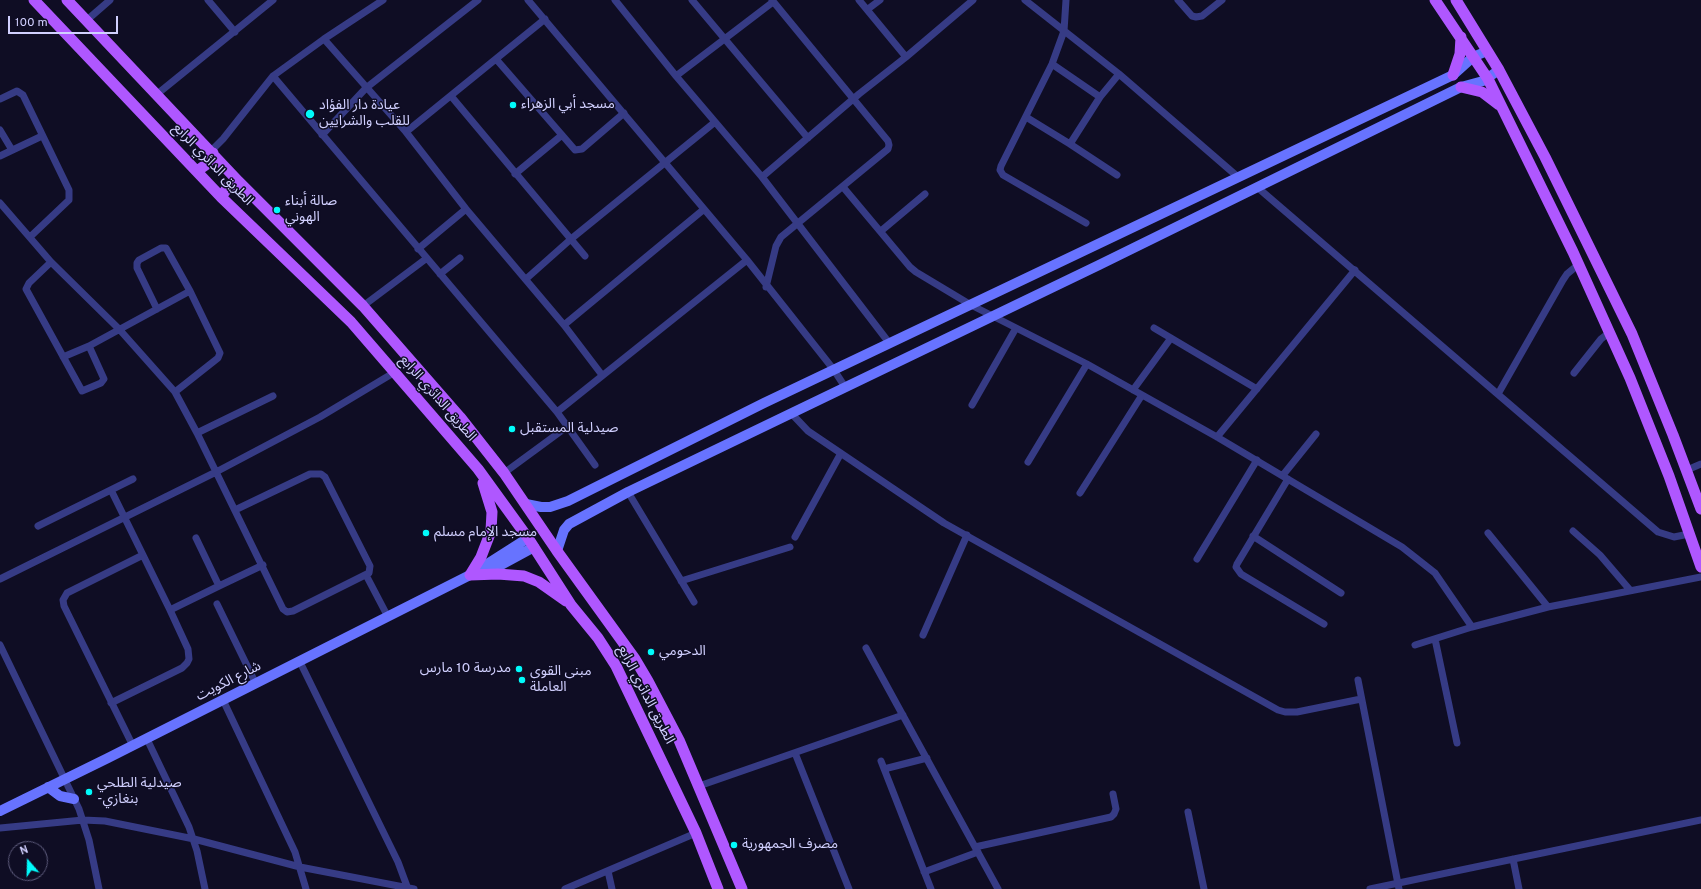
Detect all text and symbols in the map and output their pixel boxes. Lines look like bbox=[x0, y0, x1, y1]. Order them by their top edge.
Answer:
scale bar bbox=[10, 8, 120, 34]
text: 100 m bbox=[15, 15, 48, 31]
place label: مسجد أبي الزهراء bbox=[521, 97, 615, 113]
place label: عيادة دار الفؤاد للقلب والشرايين bbox=[319, 98, 410, 130]
marker: مسجد أبي الزهراء bbox=[508, 100, 518, 110]
marker: عيادة دار الفؤاد للقلب والشرايين bbox=[304, 108, 316, 120]
street label: الطريق الدائري الرابع bbox=[168, 120, 256, 210]
place label: صالة أبناء الهوني bbox=[285, 194, 337, 226]
marker: صالة أبناء الهوني bbox=[272, 205, 282, 215]
street label: الطريق الدائري الرابع bbox=[395, 353, 479, 445]
place label: صيدلية المستقبل bbox=[520, 421, 618, 437]
marker: صيدلية المستقبل bbox=[507, 424, 517, 434]
place label: مسجد الإمام مسلم bbox=[434, 525, 537, 541]
marker: مسجد الإمام مسلم bbox=[421, 528, 431, 538]
street label: الطريق الدائري الرابع bbox=[613, 643, 677, 747]
place label: الدحومي bbox=[659, 644, 706, 660]
marker: الدحومي bbox=[646, 647, 656, 657]
street label: شارع الكويت bbox=[194, 658, 264, 706]
place label: مدرسة 10 مارس bbox=[420, 661, 511, 677]
marker: مدرسة 10 مارس bbox=[514, 664, 524, 674]
place label: مبنى القوى العاملة bbox=[530, 664, 592, 696]
marker: مبنى القوى العاملة bbox=[517, 675, 527, 685]
place label: صيدلية الطلحي -بنغازي bbox=[97, 776, 182, 808]
marker: صيدلية الطلحي -بنغازي bbox=[84, 787, 94, 797]
place label: مصرف الجمهورية bbox=[742, 837, 838, 853]
marker: مصرف الجمهورية bbox=[729, 840, 739, 850]
north arrow bbox=[8, 841, 48, 881]
text: N bbox=[18, 843, 30, 859]

